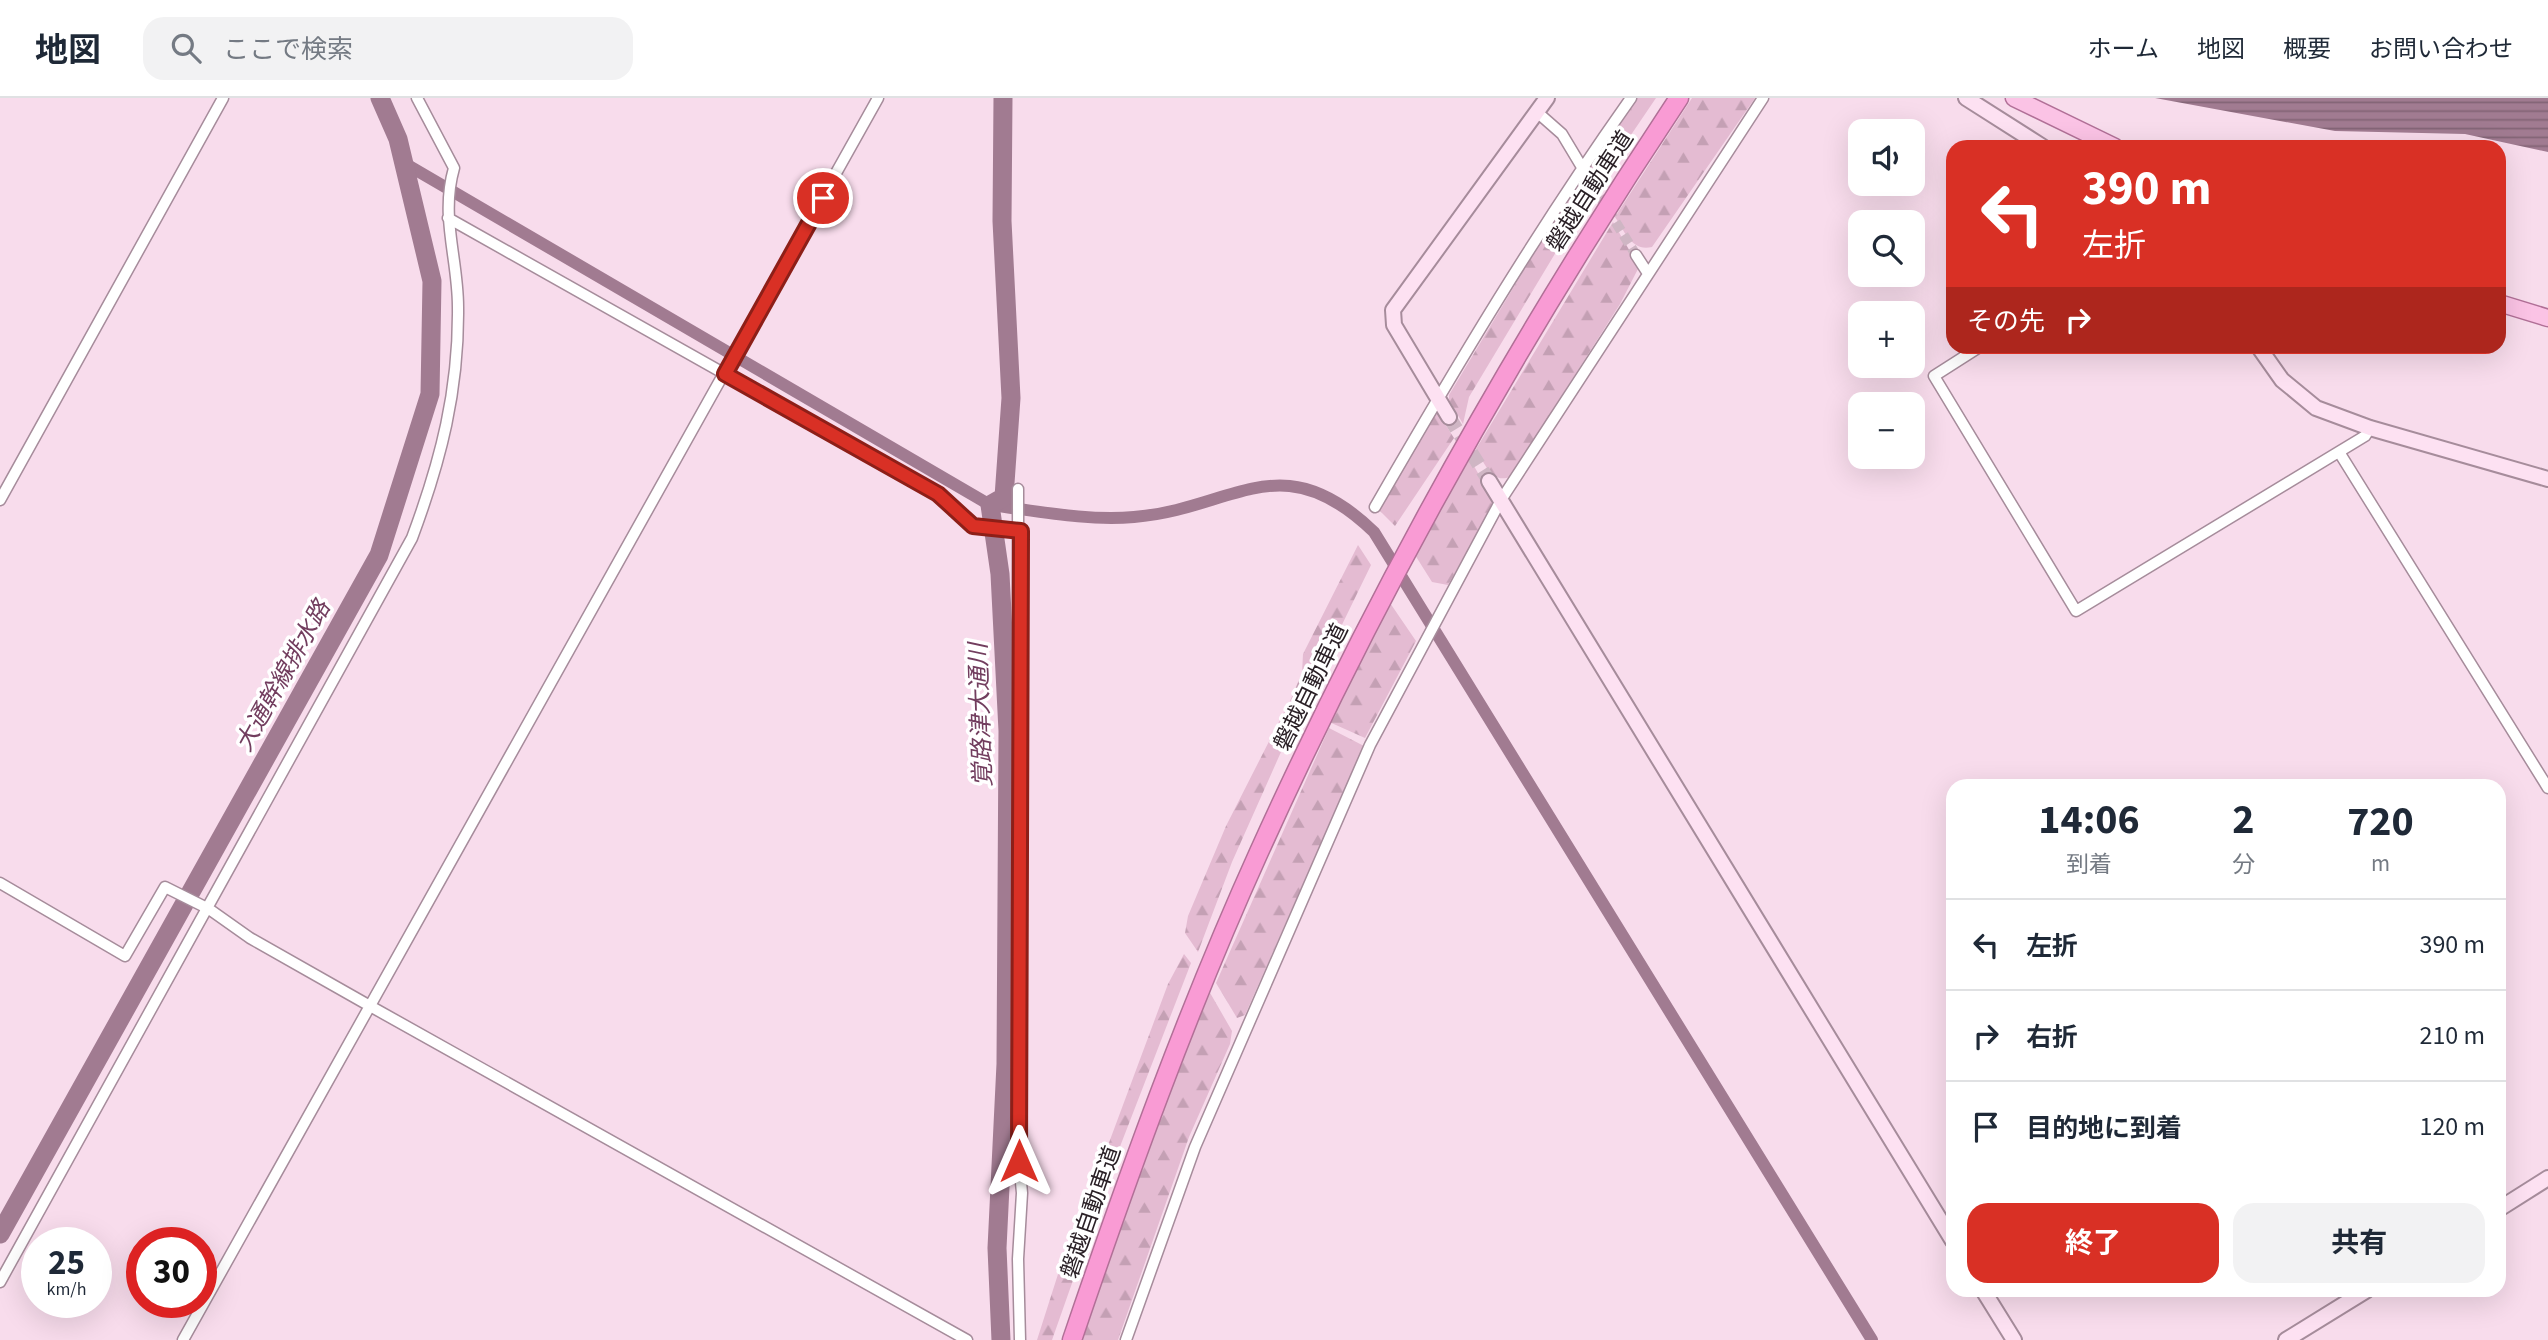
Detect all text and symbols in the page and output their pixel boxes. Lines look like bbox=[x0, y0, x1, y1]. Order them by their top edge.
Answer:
search box bbox=[143, 17, 633, 80]
text: 地図 bbox=[35, 27, 101, 74]
icon: search bbox=[167, 29, 205, 67]
text: ここで検索 bbox=[223, 31, 353, 68]
text: ホーム bbox=[2088, 32, 2159, 67]
text: 地図 bbox=[2197, 32, 2245, 67]
text: 概要 bbox=[2283, 32, 2331, 67]
text: お問い合わせ bbox=[2369, 32, 2513, 67]
map controls bbox=[1848, 119, 1925, 469]
button: sound bbox=[1848, 119, 1925, 196]
street label: 磐越自動車道 bbox=[1539, 124, 1641, 258]
text: 390 m bbox=[2082, 154, 2211, 224]
pin bbox=[793, 168, 853, 228]
icon: left bbox=[1967, 168, 2058, 259]
icon: arrive bbox=[804, 179, 842, 217]
button: search bbox=[1848, 210, 1925, 287]
text: 左折 bbox=[2082, 223, 2146, 269]
button: + bbox=[1848, 301, 1925, 378]
icon: right bbox=[2059, 301, 2097, 339]
text: その先 bbox=[1967, 303, 2045, 340]
button: − bbox=[1848, 392, 1925, 469]
water label: 大通幹線排水路 bbox=[227, 592, 340, 758]
street label: 磐越自動車道 bbox=[1266, 618, 1356, 756]
water label: 覚路津大通川 bbox=[961, 639, 1001, 788]
text: 14:06 bbox=[2038, 790, 2140, 850]
text: 2 bbox=[2232, 790, 2254, 850]
text: 720 bbox=[2347, 792, 2414, 852]
text: m bbox=[2371, 847, 2390, 880]
text: 到着 bbox=[2066, 848, 2112, 881]
text: 分 bbox=[2232, 848, 2255, 881]
icon: left bbox=[1967, 926, 2005, 964]
text: 390 m bbox=[2419, 926, 2485, 963]
text: 左折 bbox=[2026, 928, 2078, 965]
icon: right bbox=[1967, 1017, 2005, 1055]
text: 210 m bbox=[2419, 1017, 2485, 1054]
text: 右折 bbox=[2026, 1019, 2078, 1056]
icon: arrive bbox=[1967, 1108, 2005, 1146]
text: 120 m bbox=[2419, 1108, 2485, 1145]
text: 目的地に到着 bbox=[2026, 1110, 2182, 1147]
position arrow bbox=[982, 1124, 1056, 1198]
street label: 磐越自動車道 bbox=[1053, 1141, 1129, 1283]
button: 終了 bbox=[1967, 1203, 2219, 1283]
button: 共有 bbox=[2233, 1203, 2485, 1283]
speed limit sign: 30 bbox=[126, 1227, 217, 1318]
text: 25 bbox=[48, 1238, 85, 1288]
text: km/h bbox=[47, 1277, 86, 1302]

